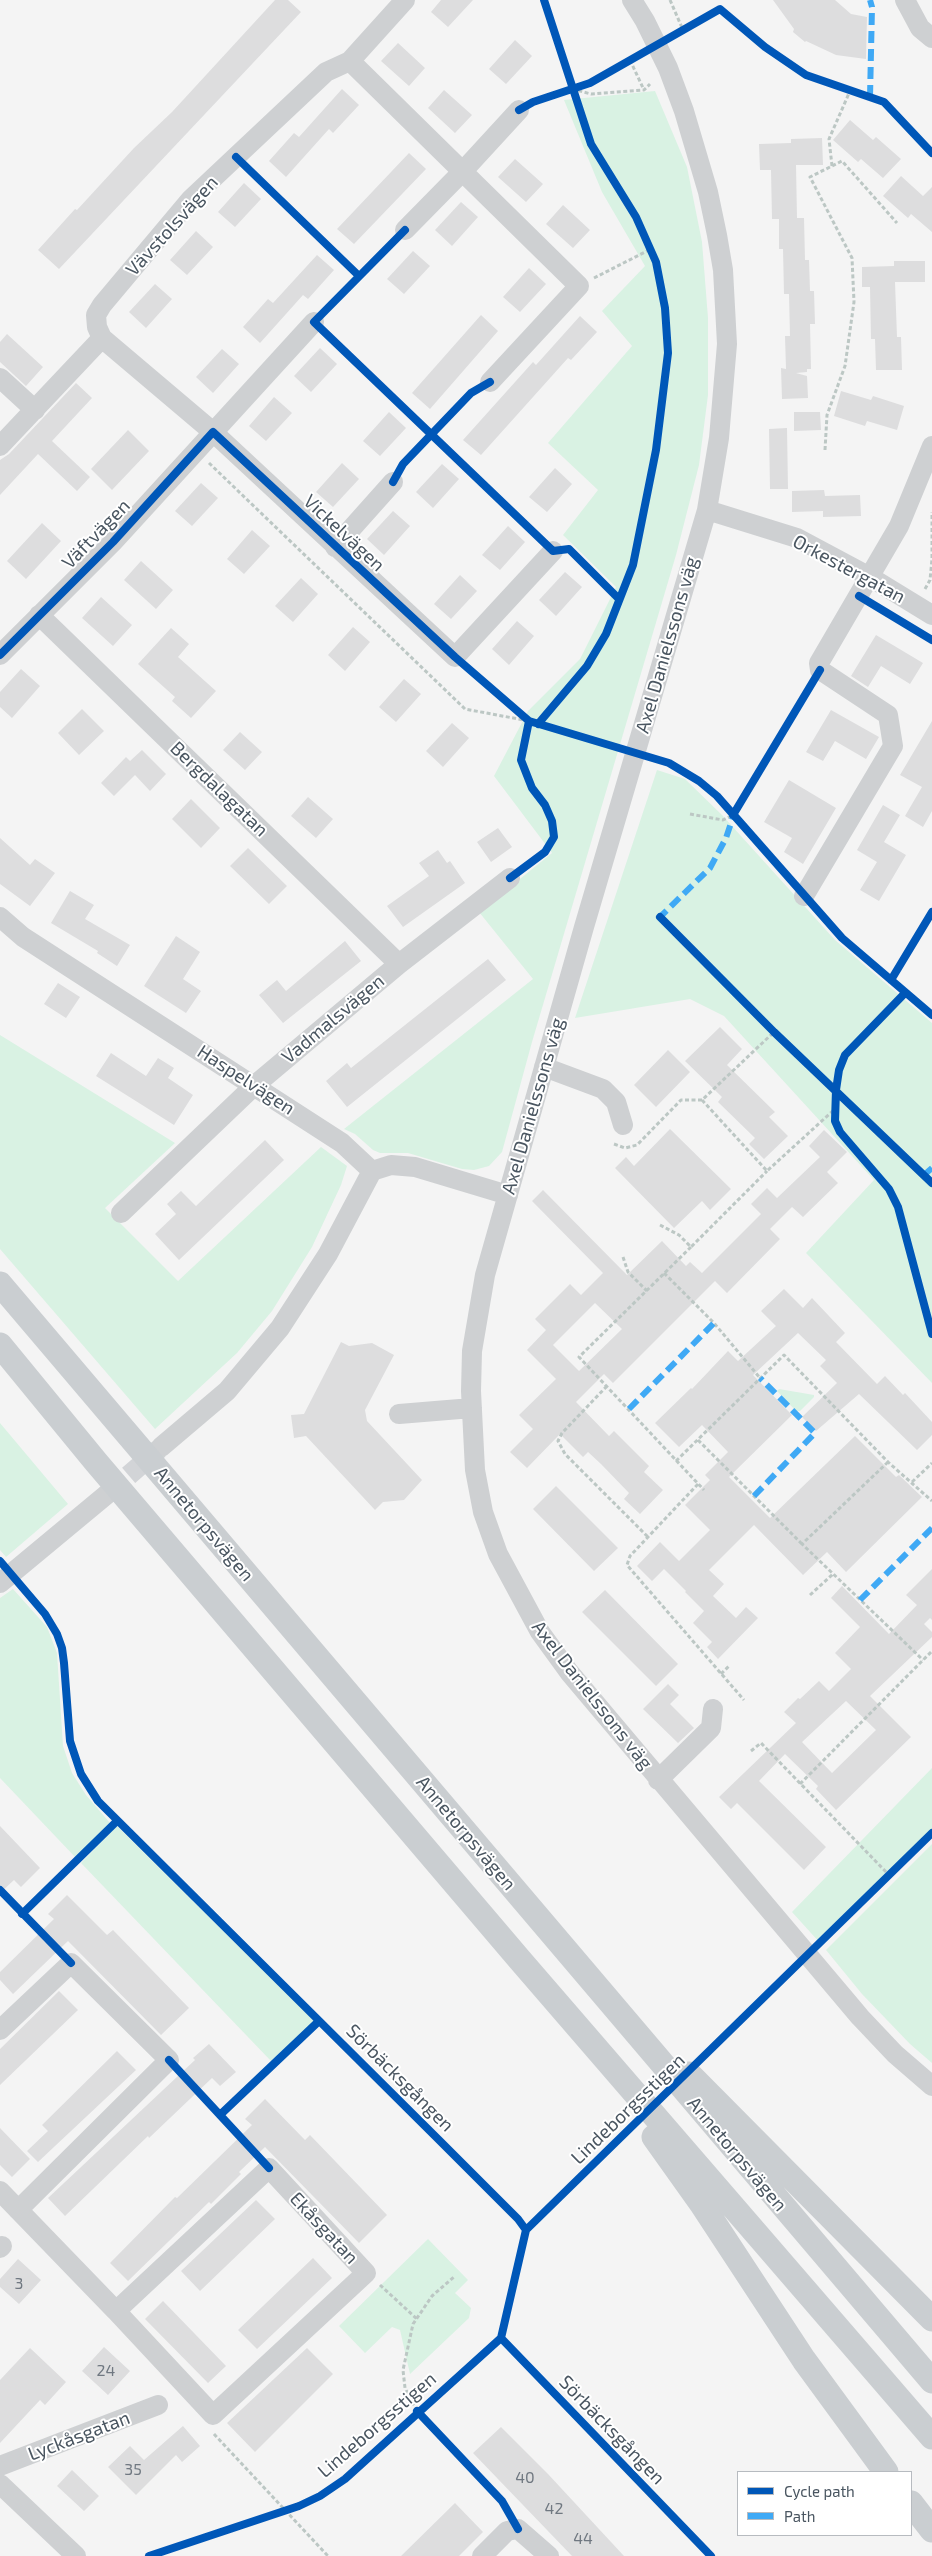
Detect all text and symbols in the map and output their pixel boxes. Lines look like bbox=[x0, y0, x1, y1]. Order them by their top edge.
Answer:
street label: Vävstolsvägen bbox=[121, 171, 223, 281]
street label: Vickelvägen bbox=[299, 490, 389, 576]
street label: Väftvägen bbox=[57, 494, 135, 574]
street label: Orkestergatan bbox=[789, 530, 909, 608]
street label: Axel Danielssons väg bbox=[631, 554, 703, 736]
street label: Bergdalagatan bbox=[165, 737, 273, 841]
street label: Vadmalsvägen bbox=[277, 970, 389, 1068]
street label: Axel Danielssons väg bbox=[497, 1015, 569, 1197]
street label: Haspelvägen bbox=[193, 1040, 299, 1120]
street label: Annetorpsvägen bbox=[149, 1462, 259, 1586]
street label: Axel Danielssons väg bbox=[527, 1616, 657, 1774]
street label: Annetorpsvägen bbox=[411, 1771, 521, 1895]
street label: Sörbäcksgången bbox=[341, 2019, 459, 2137]
street label: Lindeborgsstigen bbox=[566, 2049, 690, 2169]
street label: Annetorpsvägen bbox=[682, 2092, 792, 2216]
street label: Ekåsgatan bbox=[285, 2187, 363, 2269]
house number: 3 bbox=[15, 2274, 23, 2294]
house number: 24 bbox=[97, 2361, 115, 2381]
street label: Lindeborgsstigen bbox=[313, 2367, 441, 2483]
street label: Sörbäcksgången bbox=[554, 2371, 670, 2489]
street label: Lyckåsgatan bbox=[25, 2406, 133, 2466]
house number: 35 bbox=[124, 2460, 142, 2480]
house number: 40 bbox=[515, 2468, 535, 2488]
legend bbox=[737, 2471, 912, 2536]
text: Cycle path bbox=[784, 2482, 855, 2500]
house number: 42 bbox=[545, 2499, 563, 2519]
text: Path bbox=[784, 2507, 815, 2525]
house number: 44 bbox=[573, 2529, 593, 2549]

